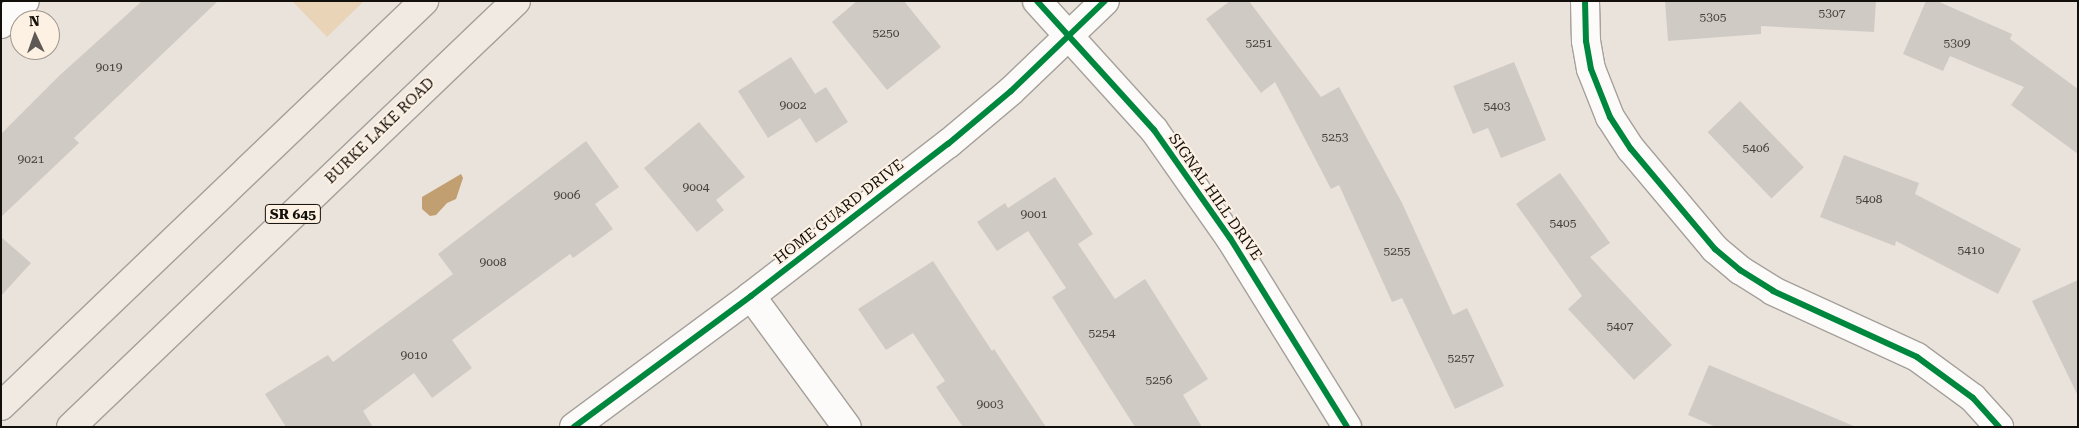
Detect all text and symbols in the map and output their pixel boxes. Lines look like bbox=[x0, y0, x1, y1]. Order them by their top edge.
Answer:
house number: 5307 bbox=[1819, 7, 1845, 21]
north arrow bbox=[10, 10, 60, 60]
house number: 5305 bbox=[1700, 11, 1726, 25]
text: N bbox=[28, 13, 40, 29]
house number: 5250 bbox=[873, 27, 899, 41]
house number: 5251 bbox=[1246, 37, 1272, 51]
house number: 5309 bbox=[1944, 37, 1970, 51]
house number: 9019 bbox=[96, 61, 122, 75]
street label: BURKE LAKE ROAD bbox=[322, 74, 438, 188]
house number: 9002 bbox=[780, 99, 806, 113]
house number: 5403 bbox=[1484, 100, 1510, 114]
street label: SIGNAL HILL DRIVE bbox=[1165, 130, 1265, 264]
house number: 5253 bbox=[1322, 131, 1348, 145]
house number: 5406 bbox=[1743, 142, 1769, 156]
house number: 9021 bbox=[18, 153, 44, 167]
street label: HOME GUARD DRIVE bbox=[771, 156, 907, 268]
house number: 9004 bbox=[683, 181, 709, 195]
house number: 9006 bbox=[554, 189, 580, 203]
house number: 5408 bbox=[1856, 193, 1882, 207]
road number: SR 645 bbox=[264, 202, 322, 225]
house number: 9001 bbox=[1021, 208, 1047, 222]
house number: 5405 bbox=[1550, 217, 1576, 231]
house number: 5410 bbox=[1958, 244, 1984, 258]
house number: 5255 bbox=[1384, 245, 1410, 259]
house number: 9008 bbox=[480, 256, 506, 270]
house number: 5407 bbox=[1607, 320, 1633, 334]
house number: 5254 bbox=[1089, 327, 1115, 341]
house number: 9010 bbox=[401, 349, 427, 363]
house number: 5257 bbox=[1448, 352, 1474, 366]
house number: 5256 bbox=[1146, 374, 1172, 388]
house number: 9003 bbox=[977, 398, 1003, 412]

